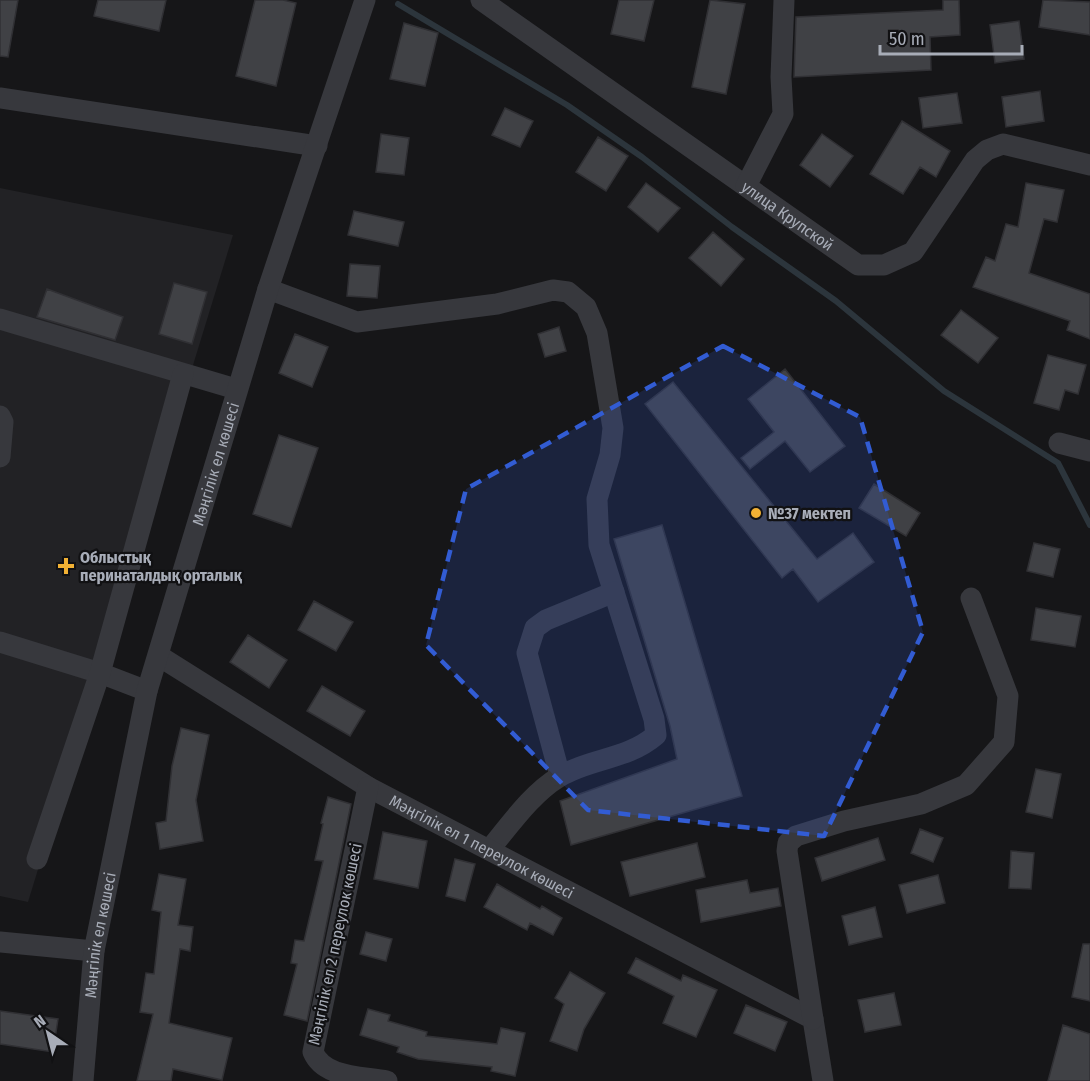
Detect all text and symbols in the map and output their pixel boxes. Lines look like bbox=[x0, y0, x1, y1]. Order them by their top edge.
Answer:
scale bar bbox=[880, 18, 1022, 56]
text: 50 m bbox=[889, 28, 925, 50]
street label: улица Крупской bbox=[738, 177, 837, 254]
street label: Мәңгілік ел көшесі bbox=[188, 400, 243, 528]
place label: №37 мектеп bbox=[768, 504, 851, 523]
marker: №37 мектеп bbox=[749, 506, 763, 520]
place label: Облыстық перинаталдық орталық bbox=[80, 548, 243, 585]
marker: Облыстық перинаталдық орталық bbox=[57, 557, 75, 575]
street label: Мәңгілік ел 1 переулок көшесі bbox=[386, 790, 577, 902]
street label: Мәңгілік ел 2 переулок көшесі bbox=[304, 841, 366, 1047]
street label: Мәңгілік ел көшесі bbox=[81, 870, 119, 999]
north arrow bbox=[18, 1003, 78, 1063]
text: N bbox=[30, 1011, 49, 1032]

